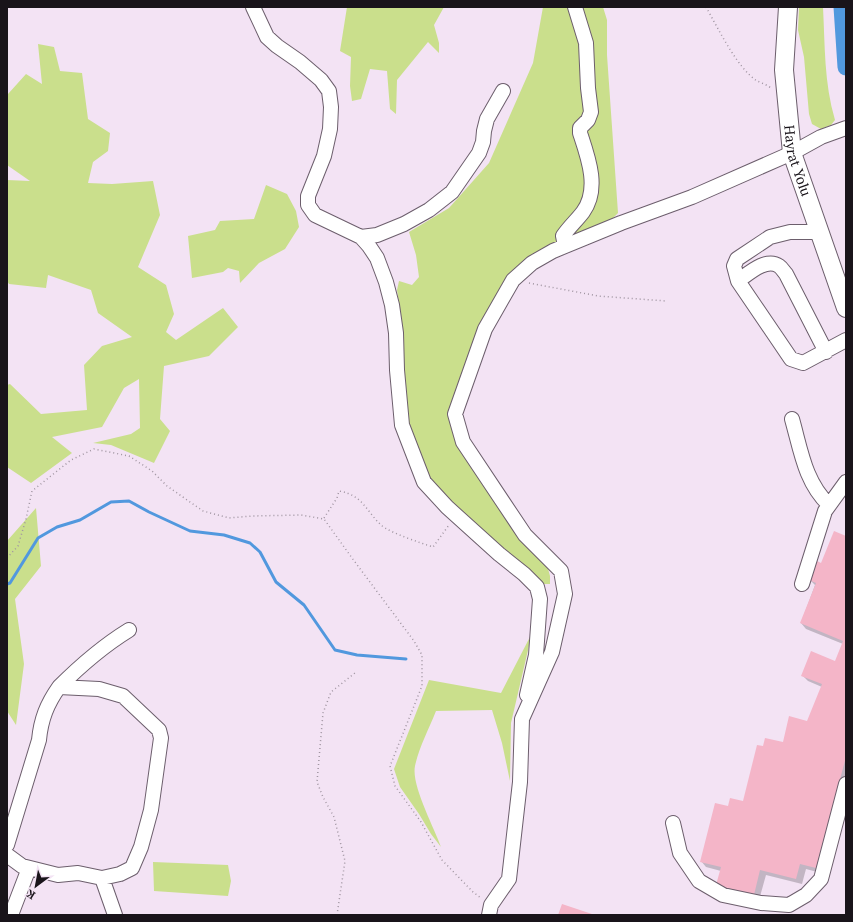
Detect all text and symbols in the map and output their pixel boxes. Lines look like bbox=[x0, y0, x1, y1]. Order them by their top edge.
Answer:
street label: Hayrat Yolu bbox=[780, 124, 816, 199]
north arrow bbox=[16, 866, 56, 906]
text: K bbox=[24, 886, 38, 902]

